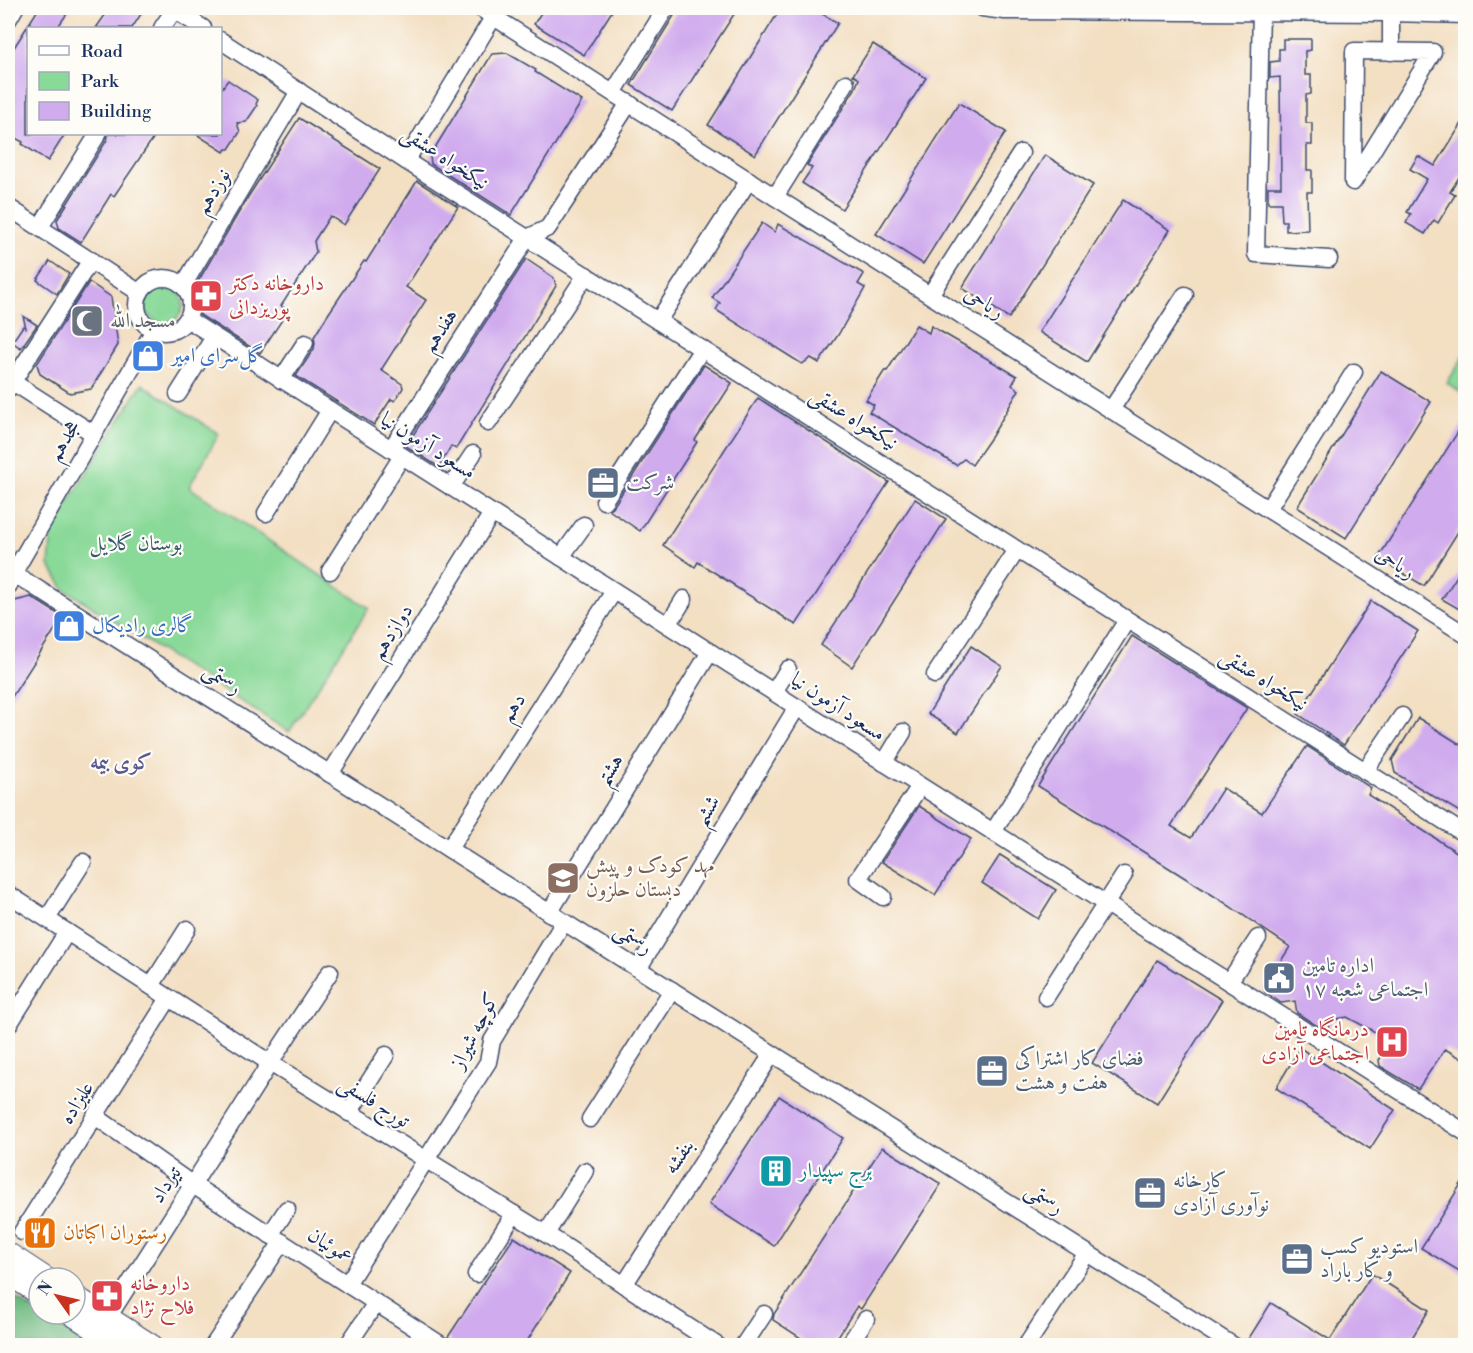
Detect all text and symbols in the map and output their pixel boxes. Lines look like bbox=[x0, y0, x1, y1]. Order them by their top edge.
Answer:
legend bbox=[27, 27, 222, 135]
text: Road bbox=[81, 40, 124, 63]
text: Park bbox=[81, 70, 120, 93]
text: Building bbox=[80, 100, 152, 123]
street label: نیکخواه عشقی bbox=[396, 120, 494, 197]
street label: نوزدهم bbox=[189, 164, 242, 223]
place label: داروخانه دکتر پوریزدانی bbox=[227, 271, 324, 322]
pharmacy icon: داروخانه دکتر پوریزدانی bbox=[188, 278, 224, 314]
street label: ریاحی bbox=[959, 281, 1009, 325]
mosque icon: مسجد الله bbox=[69, 303, 105, 339]
place label: مسجد الله bbox=[110, 303, 176, 334]
street label: هفدهم bbox=[416, 304, 469, 361]
shop icon: گل‌سرای امیر bbox=[130, 338, 166, 374]
place label: گل‌سرای امیر bbox=[169, 342, 264, 370]
street label: نیکخواه عشقی bbox=[805, 382, 903, 457]
street label: مسعود آزمون نیا bbox=[375, 406, 481, 486]
street label: هجدهم bbox=[42, 415, 91, 470]
office icon: شرکت bbox=[585, 465, 621, 501]
place label: شرکت bbox=[626, 470, 674, 496]
park label: بوستان گلایل bbox=[89, 530, 183, 558]
street label: ریاحی bbox=[1370, 541, 1420, 585]
street label: دوازدهم bbox=[365, 599, 424, 668]
shop icon: گالری رادیکال bbox=[51, 608, 87, 644]
place label: گالری رادیکال bbox=[92, 612, 193, 639]
street label: نیکخواه عشقی bbox=[1215, 643, 1313, 718]
street label: رستمی bbox=[198, 657, 246, 701]
street label: مسعود آزمون نیا bbox=[786, 666, 891, 747]
street label: دهم bbox=[494, 688, 537, 731]
district label: کوی بیمه bbox=[90, 749, 152, 776]
street label: هشتم bbox=[590, 749, 636, 795]
street label: ششم bbox=[688, 791, 732, 835]
place label: مهد کودک و پیش دبستان حلزون bbox=[586, 853, 714, 903]
school or university icon: مهد کودک و پیش دبستان حلزون bbox=[545, 860, 581, 896]
street label: رستمی bbox=[609, 917, 657, 961]
place label: اداره تامین اجتماعی شعبه ۱۷ bbox=[1302, 953, 1428, 1003]
public building icon: اداره تامین اجتماعی شعبه ۱۷ bbox=[1261, 960, 1297, 996]
street label: کوچه شیراز bbox=[444, 988, 505, 1075]
place label: درمانگاه تامین اجتماعی آزادی bbox=[1261, 1016, 1369, 1067]
hospital icon: درمانگاه تامین اجتماعی آزادی bbox=[1374, 1024, 1410, 1060]
place label: فضای کار اشتراکی هفت و هشت bbox=[1015, 1045, 1144, 1096]
office icon: فضای کار اشتراکی هفت و هشت bbox=[974, 1053, 1010, 1089]
street label: تورج فلسفی bbox=[331, 1070, 415, 1139]
street label: علیزاده bbox=[54, 1077, 100, 1129]
street label: بنفشه bbox=[658, 1135, 700, 1179]
building icon: برج سپیدار bbox=[758, 1153, 794, 1189]
place label: برج سپیدار bbox=[797, 1158, 872, 1189]
street label: تیرداد bbox=[144, 1161, 188, 1208]
place label: کارخانه نوآوری آزادی bbox=[1173, 1168, 1269, 1218]
office icon: کارخانه نوآوری آزادی bbox=[1132, 1175, 1168, 1211]
street label: رستمی bbox=[1020, 1177, 1068, 1221]
restaurant icon: رستوران اکباتان bbox=[22, 1215, 58, 1251]
place label: رستوران اکباتان bbox=[63, 1220, 167, 1246]
street label: عموئیان bbox=[302, 1222, 358, 1270]
place label: استودیو کسب و کار باراد bbox=[1320, 1234, 1418, 1284]
office icon: استودیو کسب و کار باراد bbox=[1279, 1241, 1315, 1277]
north arrow bbox=[27, 1266, 87, 1326]
place label: داروخانه فلاح نژاد bbox=[130, 1271, 194, 1326]
text: N bbox=[34, 1277, 57, 1299]
pharmacy icon: داروخانه فلاح نژاد bbox=[89, 1278, 125, 1314]

